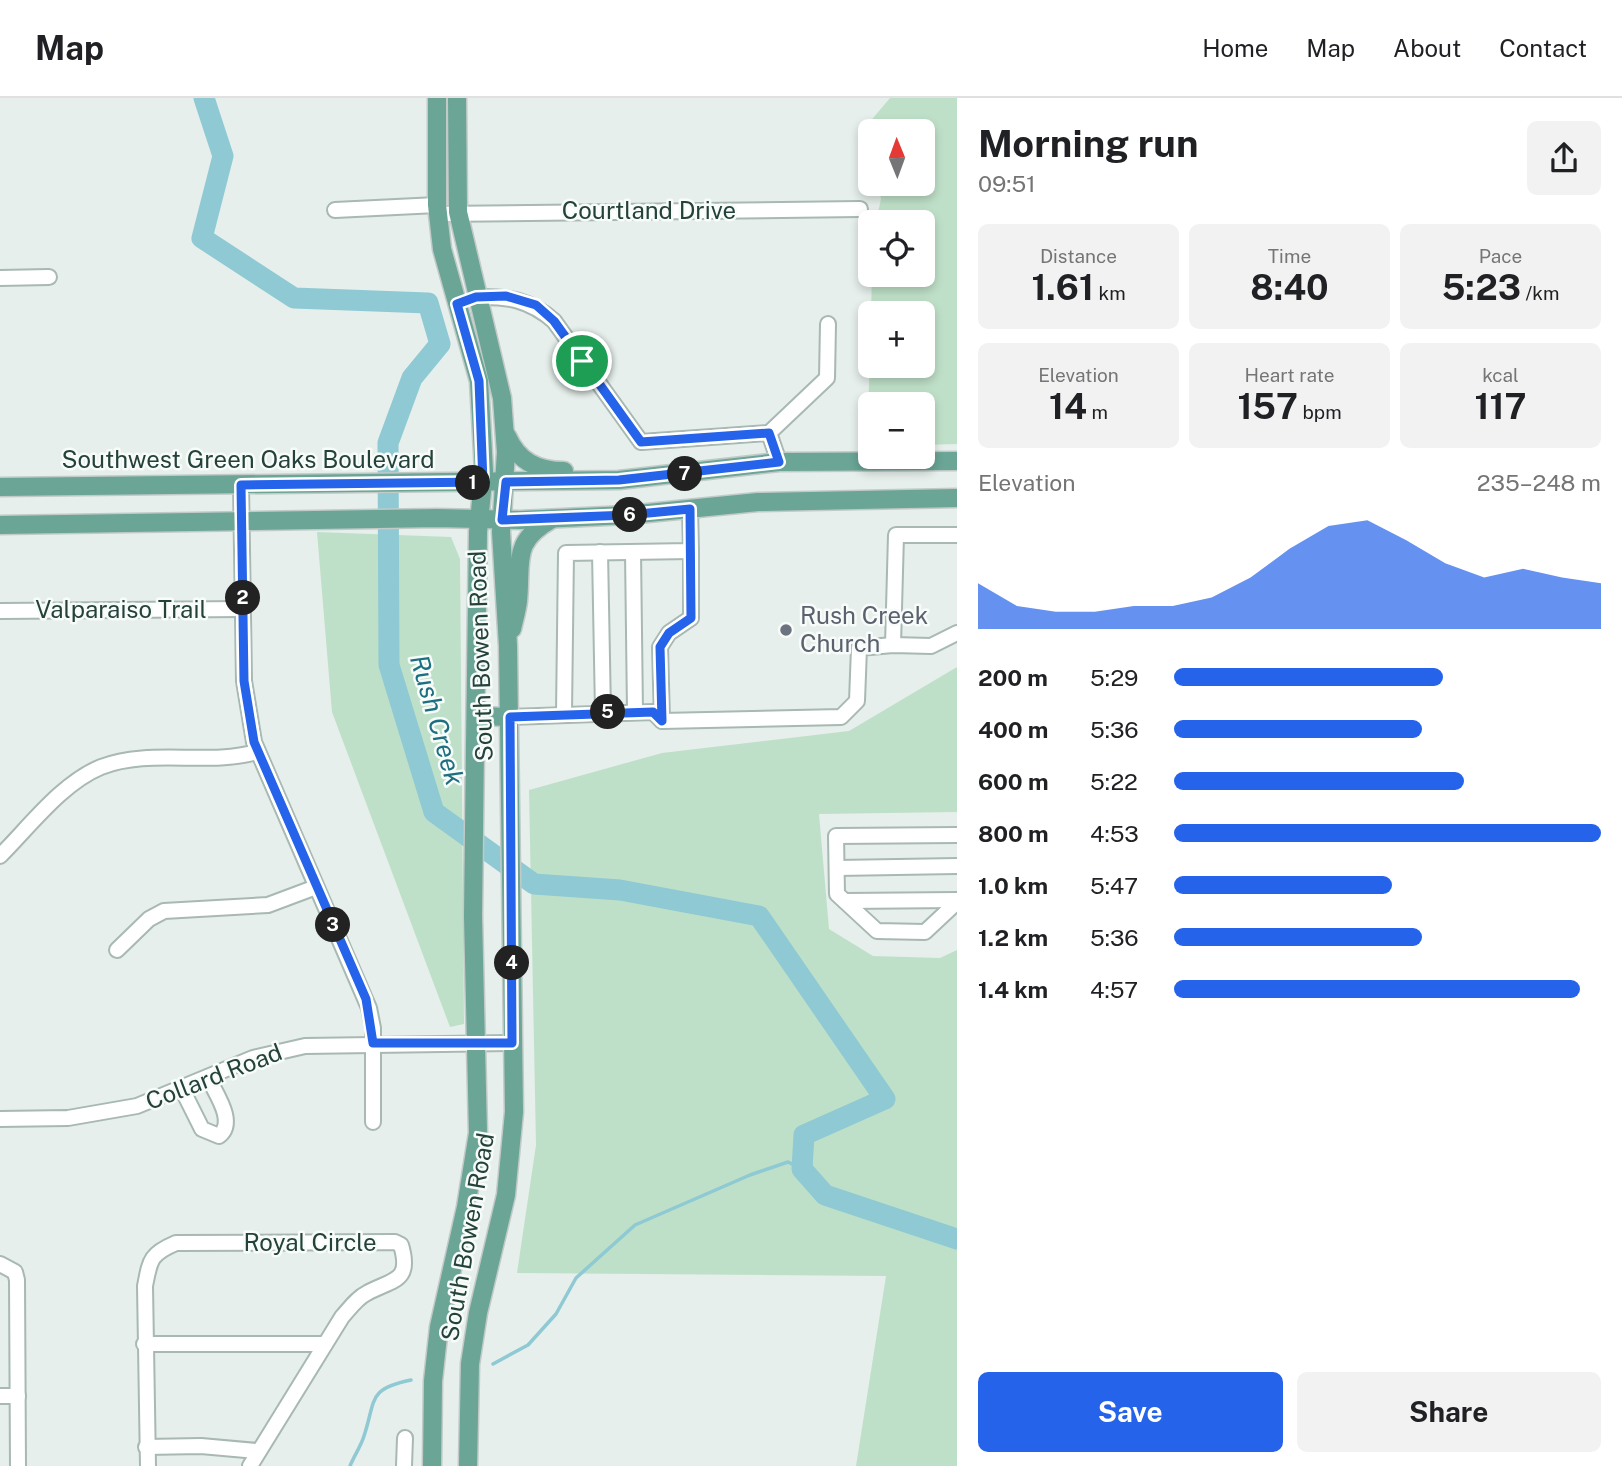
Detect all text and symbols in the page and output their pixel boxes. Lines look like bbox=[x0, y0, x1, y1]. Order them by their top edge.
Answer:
text: Map bbox=[35, 29, 104, 67]
text: Home bbox=[1202, 34, 1268, 62]
text: Map bbox=[1306, 34, 1355, 62]
text: About bbox=[1393, 34, 1461, 62]
text: Contact bbox=[1499, 34, 1587, 62]
north arrow bbox=[858, 119, 934, 196]
map controls bbox=[858, 119, 935, 469]
text: Morning run bbox=[978, 121, 1199, 166]
button: share bbox=[1527, 121, 1601, 195]
text: 09:51 bbox=[978, 170, 1036, 197]
street label: Courtland Drive bbox=[562, 196, 736, 224]
button: locate bbox=[858, 210, 935, 287]
text: Distance bbox=[1040, 245, 1117, 267]
text: Time bbox=[1268, 245, 1311, 267]
text: Pace bbox=[1479, 245, 1522, 267]
text: 1.61 bbox=[1031, 267, 1094, 308]
text: 8:40 bbox=[1250, 267, 1329, 308]
text: 5:23 bbox=[1442, 267, 1521, 308]
text: km bbox=[1094, 282, 1126, 304]
text: /km bbox=[1521, 282, 1559, 304]
button: + bbox=[858, 301, 935, 378]
pin bbox=[552, 331, 612, 391]
icon: arrive bbox=[563, 342, 601, 380]
text: Elevation bbox=[1038, 364, 1119, 386]
text: Heart rate bbox=[1245, 364, 1334, 386]
text: kcal bbox=[1482, 364, 1519, 386]
text: 14 bbox=[1049, 386, 1087, 427]
text: 157 bbox=[1237, 386, 1298, 427]
text: 117 bbox=[1475, 386, 1526, 427]
button: − bbox=[858, 392, 935, 469]
text: m bbox=[1087, 401, 1108, 423]
text: bpm bbox=[1298, 401, 1342, 423]
street label: Southwest Green Oaks Boulevard bbox=[61, 445, 435, 473]
pin: 7 bbox=[668, 456, 702, 492]
text: 7 bbox=[679, 462, 690, 484]
pin: 1 bbox=[456, 466, 490, 500]
text: Elevation bbox=[978, 469, 1076, 496]
text: 235–248 m bbox=[1477, 469, 1601, 496]
text: 1 bbox=[468, 471, 477, 493]
pin: 6 bbox=[612, 498, 648, 532]
text: 6 bbox=[623, 503, 636, 525]
street label: South Bowen Road bbox=[462, 550, 498, 762]
pin: 2 bbox=[226, 580, 260, 616]
text: 2 bbox=[236, 586, 249, 608]
street label: Valparaiso Trail bbox=[35, 595, 207, 623]
place label: Rush Creek Church bbox=[800, 601, 928, 657]
marker: Rush Creek Church bbox=[778, 622, 794, 638]
water label: Rush Creek bbox=[404, 651, 471, 789]
text: 200 m bbox=[978, 664, 1048, 691]
text: 5:29 bbox=[1090, 664, 1138, 691]
pin: 5 bbox=[590, 694, 626, 730]
text: 5 bbox=[601, 700, 614, 722]
text: 400 m bbox=[978, 716, 1048, 743]
text: 5:36 bbox=[1090, 716, 1139, 743]
text: 600 m bbox=[978, 768, 1048, 795]
text: 5:22 bbox=[1090, 768, 1138, 795]
text: 800 m bbox=[978, 820, 1049, 847]
text: 4:53 bbox=[1090, 820, 1139, 847]
text: 1.0 km bbox=[978, 872, 1048, 899]
text: 5:47 bbox=[1090, 872, 1138, 899]
pin: 3 bbox=[316, 908, 350, 942]
text: 3 bbox=[326, 913, 339, 935]
text: 1.2 km bbox=[978, 924, 1048, 951]
text: 5:36 bbox=[1090, 924, 1139, 951]
pin: 4 bbox=[494, 946, 530, 980]
text: 4 bbox=[505, 951, 518, 973]
text: 1.4 km bbox=[978, 976, 1048, 1003]
text: 4:57 bbox=[1090, 976, 1138, 1003]
street label: Collard Road bbox=[142, 1037, 286, 1115]
street label: South Bowen Road bbox=[435, 1131, 499, 1343]
street label: Royal Circle bbox=[243, 1228, 377, 1256]
button: Save bbox=[978, 1372, 1283, 1452]
button: Share bbox=[1297, 1372, 1601, 1452]

